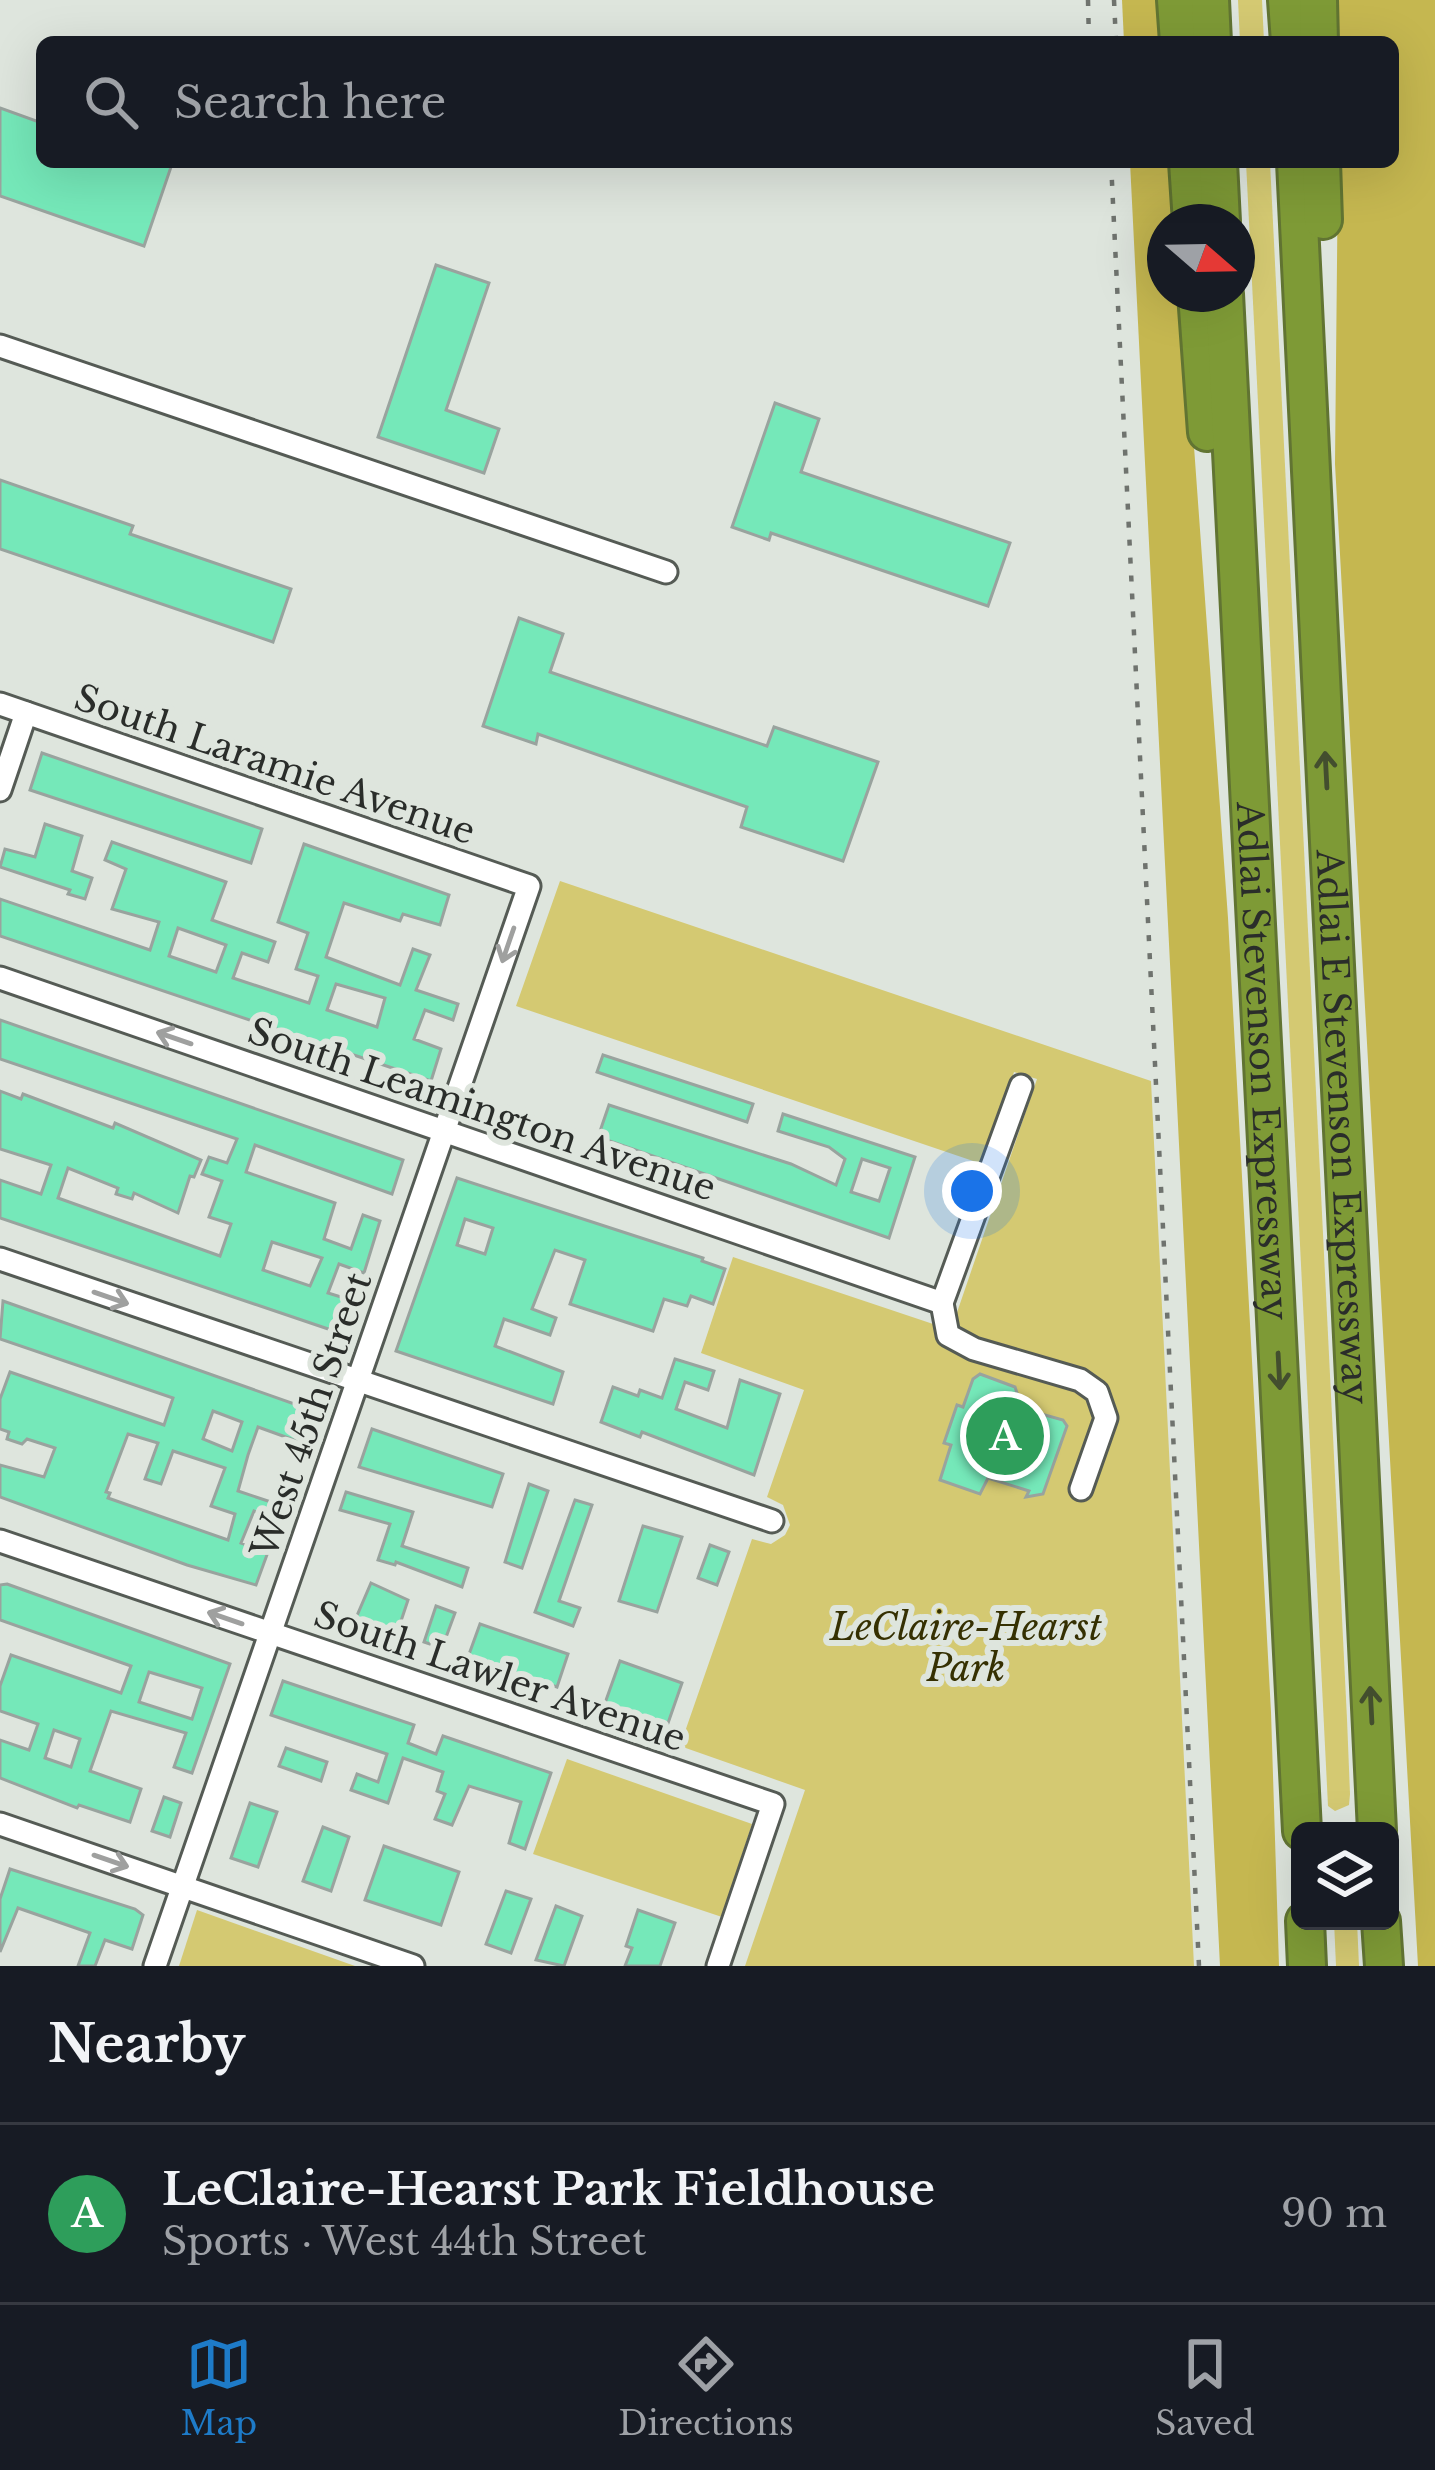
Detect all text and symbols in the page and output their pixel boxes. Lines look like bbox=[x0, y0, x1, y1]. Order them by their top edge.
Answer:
search box bbox=[36, 36, 1399, 168]
icon: search bbox=[78, 69, 144, 135]
text: Search here bbox=[174, 74, 446, 130]
north arrow bbox=[1147, 204, 1255, 312]
street label: South Laramie Avenue bbox=[69, 675, 481, 854]
one-way arrow bbox=[1314, 751, 1337, 790]
street label: Adlai Stevenson Expressway bbox=[1227, 800, 1298, 1322]
street label: Adlai E Stevenson Expressway bbox=[1306, 847, 1378, 1406]
one-way arrow bbox=[496, 926, 517, 963]
street label: South Leamington Avenue bbox=[242, 1008, 722, 1211]
one-way arrow bbox=[156, 1026, 194, 1048]
your location bbox=[942, 1161, 1002, 1221]
street label: West 45th Street bbox=[241, 1266, 382, 1565]
one-way arrow bbox=[91, 1288, 129, 1310]
one-way arrow bbox=[1268, 1351, 1291, 1390]
pin: A bbox=[966, 1391, 1044, 1481]
street label: South Lawler Avenue bbox=[308, 1592, 692, 1761]
one-way arrow bbox=[207, 1605, 245, 1627]
park label: LeClaire-Hearst Park bbox=[829, 1605, 1102, 1691]
one-way arrow bbox=[1359, 1686, 1382, 1725]
map controls bbox=[1291, 1822, 1399, 1930]
button: layers bbox=[1291, 1822, 1399, 1930]
one-way arrow bbox=[91, 1852, 129, 1874]
text: Nearby bbox=[48, 2013, 245, 2076]
text: LeClaire-Hearst Park Fieldhouse bbox=[162, 2161, 935, 2217]
text: A bbox=[71, 2189, 103, 2238]
text: 90 m bbox=[1281, 2189, 1387, 2238]
text: Sports · West 44th Street bbox=[162, 2217, 647, 2266]
tab: Map bbox=[181, 2331, 257, 2444]
tab: Directions bbox=[618, 2331, 794, 2444]
tab: Saved bbox=[1155, 2331, 1254, 2444]

